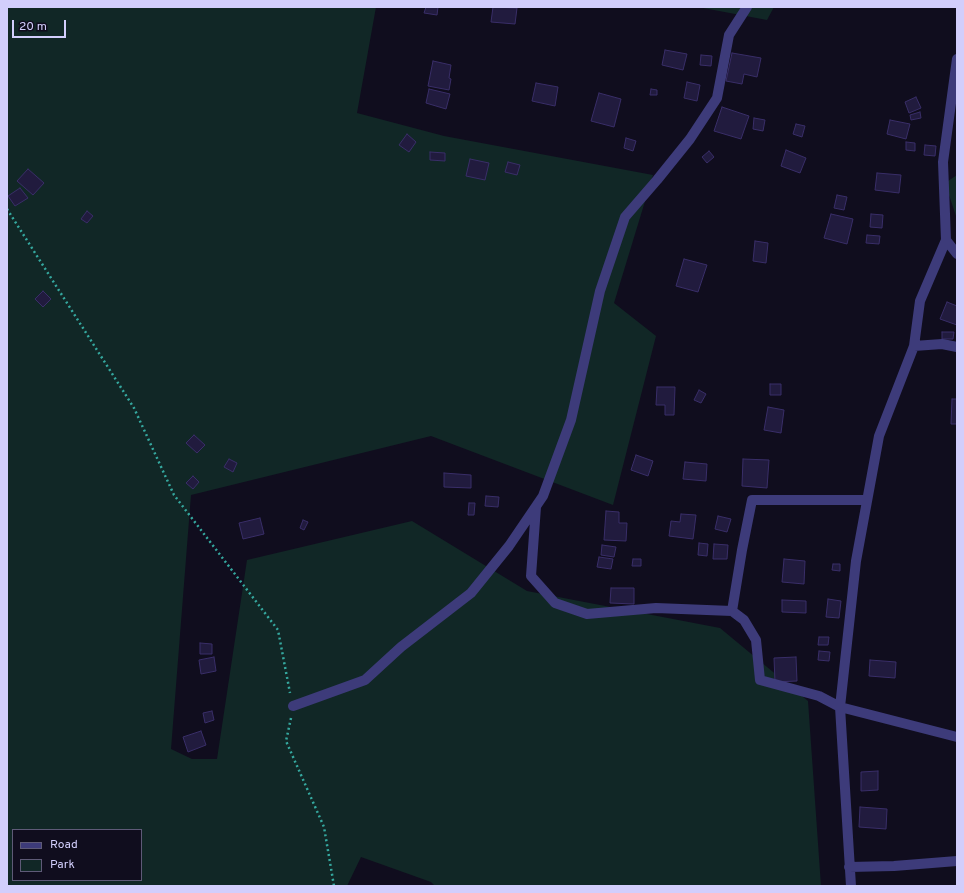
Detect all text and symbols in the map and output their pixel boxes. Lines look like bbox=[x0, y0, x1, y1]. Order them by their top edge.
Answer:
scale bar bbox=[14, 12, 68, 38]
text: 20 m bbox=[19, 19, 47, 35]
legend bbox=[12, 829, 142, 881]
text: Road bbox=[50, 837, 78, 853]
text: Park bbox=[50, 857, 75, 873]

